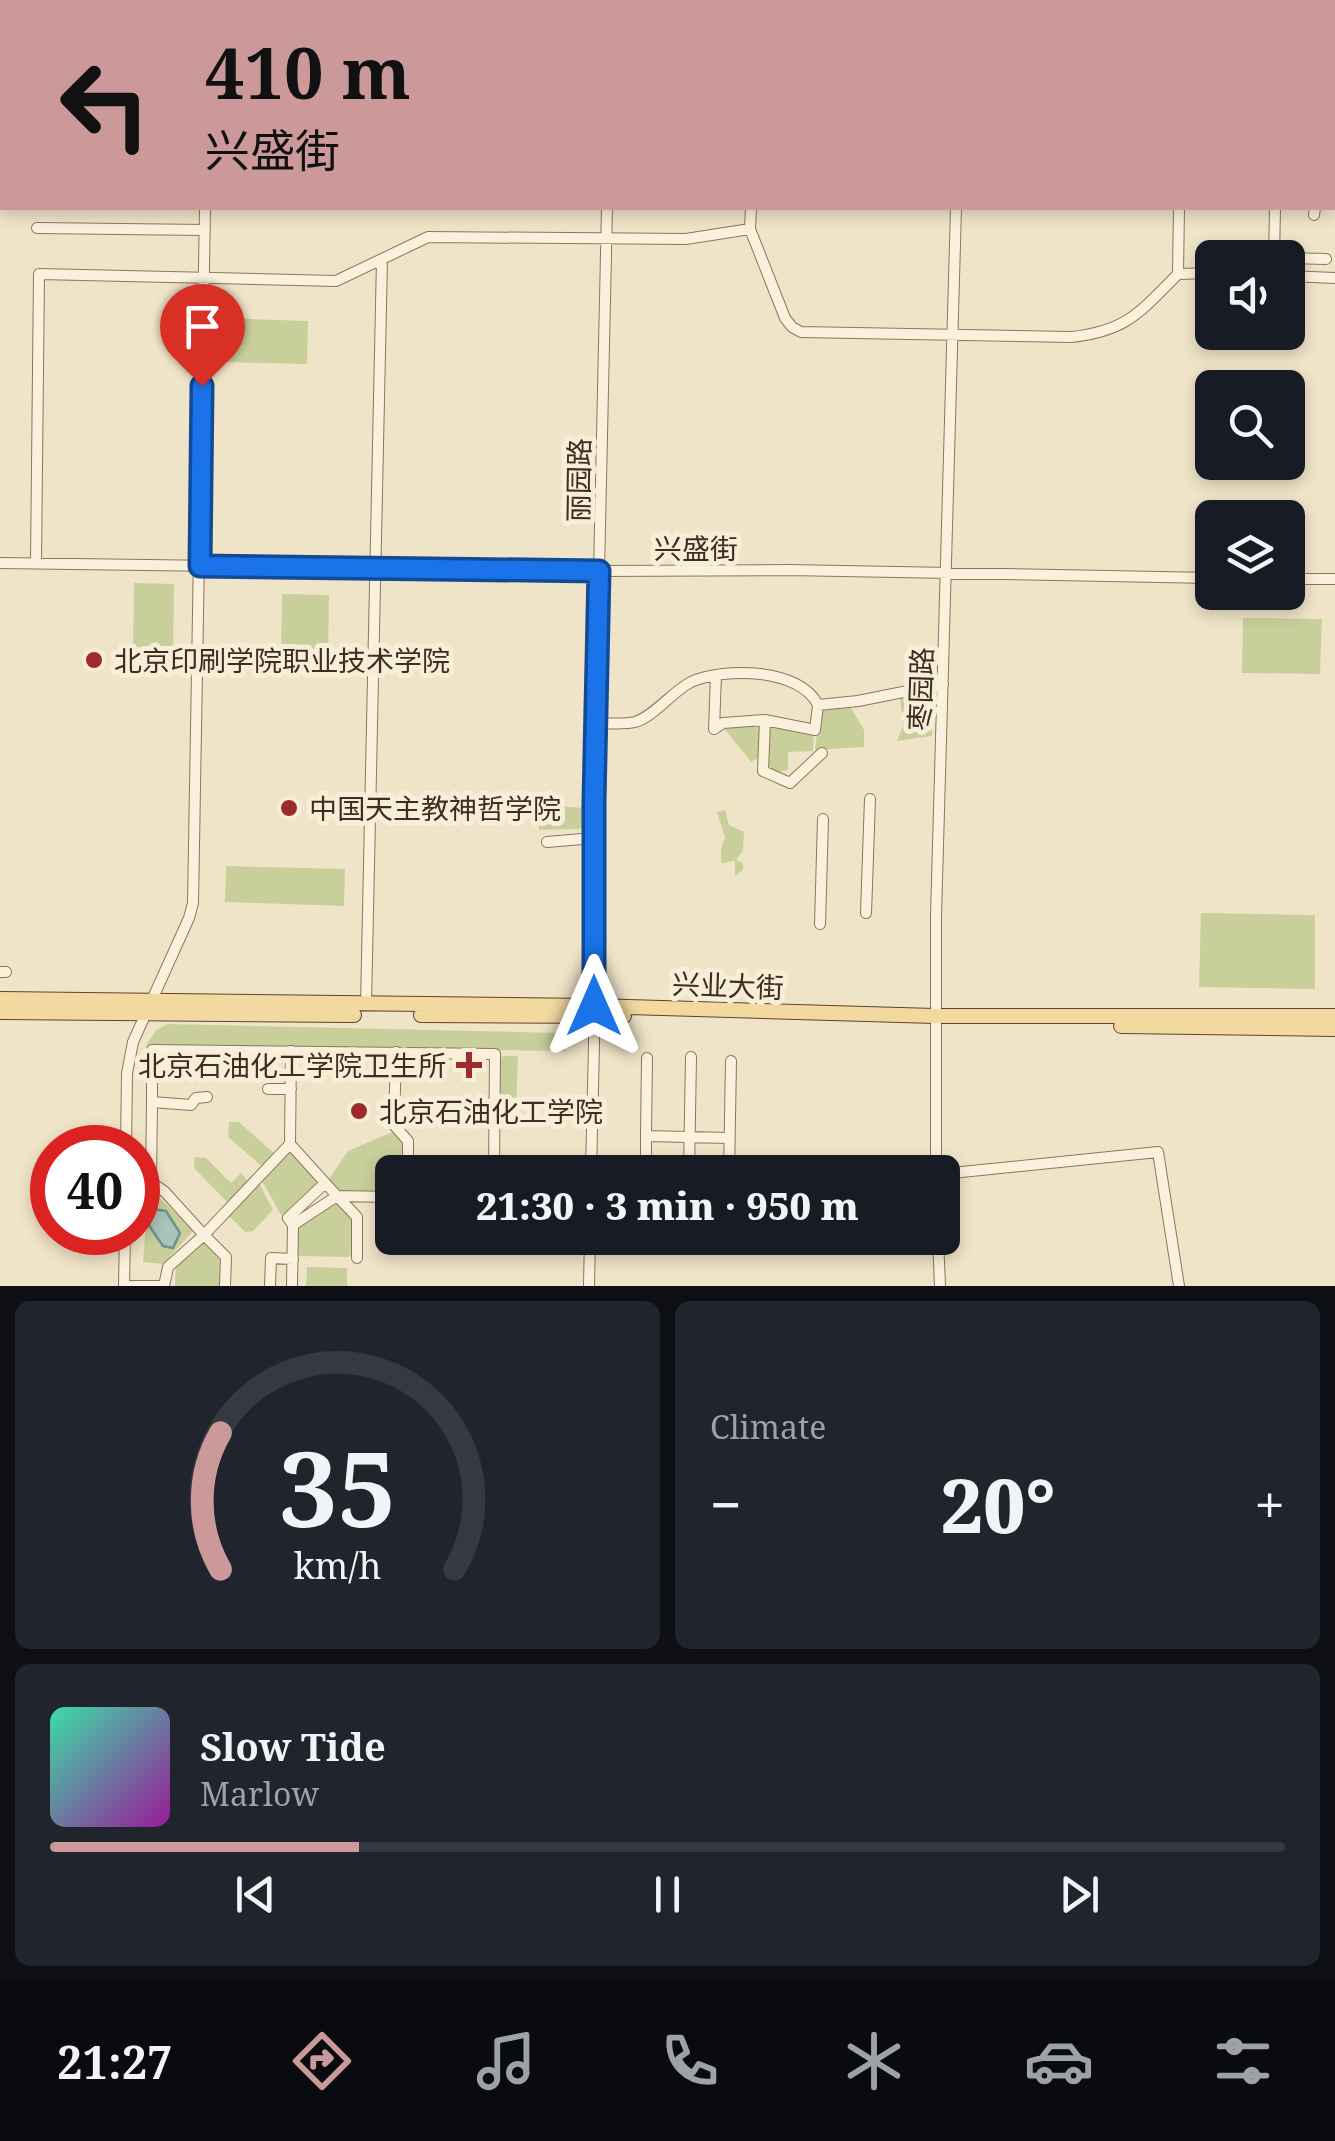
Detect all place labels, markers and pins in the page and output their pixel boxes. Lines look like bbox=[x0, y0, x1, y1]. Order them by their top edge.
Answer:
pin bbox=[160, 284, 245, 387]
place label: 北京印刷学院职业技术学院 bbox=[114, 641, 450, 679]
marker: 北京印刷学院职业技术学院 bbox=[83, 649, 105, 671]
place label: 中国天主教神哲学院 bbox=[309, 789, 561, 827]
marker: 中国天主教神哲学院 bbox=[278, 797, 300, 819]
place label: 北京石油化工学院卫生所 bbox=[138, 1046, 446, 1084]
marker: 北京石油化工学院卫生所 bbox=[456, 1052, 482, 1078]
place label: 北京石油化工学院 bbox=[379, 1092, 603, 1130]
marker: 北京石油化工学院 bbox=[348, 1100, 370, 1122]

